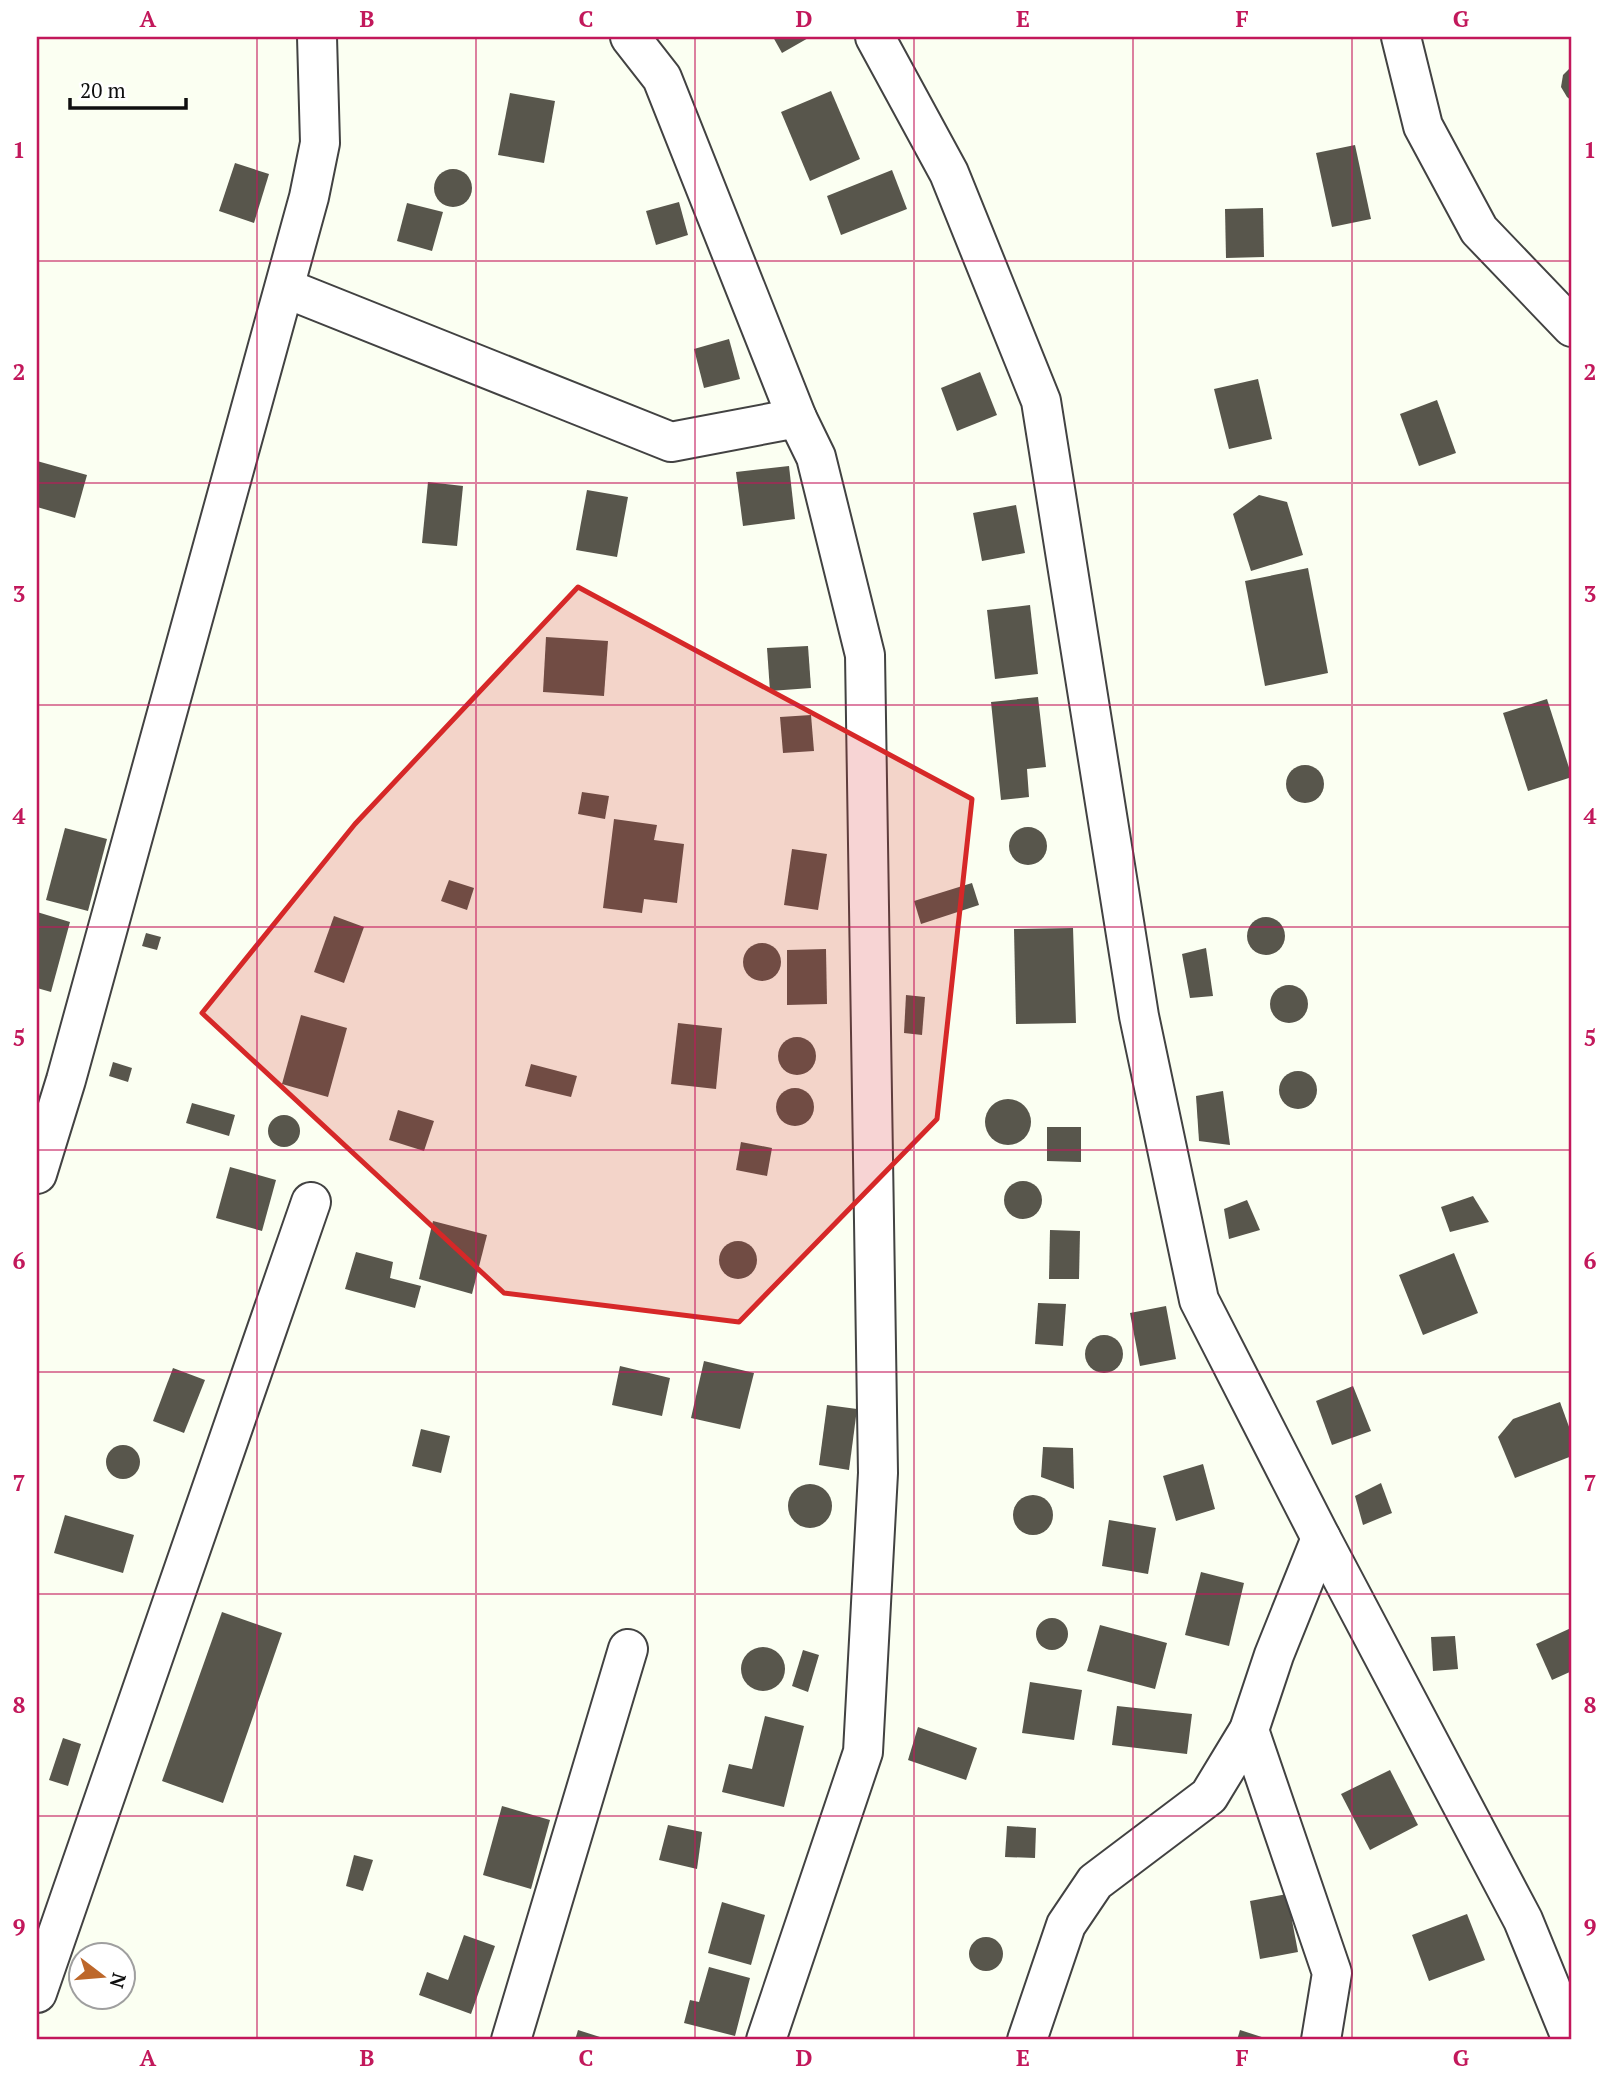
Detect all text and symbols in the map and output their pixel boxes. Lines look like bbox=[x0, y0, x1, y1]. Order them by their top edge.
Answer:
text: A bbox=[140, 3, 157, 34]
text: B bbox=[360, 3, 375, 34]
text: C bbox=[579, 3, 594, 34]
text: D bbox=[796, 3, 813, 34]
text: E bbox=[1016, 3, 1030, 34]
text: F bbox=[1235, 3, 1249, 34]
text: G bbox=[1453, 3, 1470, 34]
scale bar bbox=[70, 66, 186, 110]
text: 20 m bbox=[80, 76, 126, 104]
text: 1 bbox=[13, 134, 26, 165]
text: 1 bbox=[1584, 134, 1597, 165]
text: 2 bbox=[13, 356, 26, 387]
text: 2 bbox=[1584, 356, 1597, 387]
text: 3 bbox=[13, 578, 26, 609]
text: 3 bbox=[1584, 578, 1597, 609]
text: 4 bbox=[13, 800, 26, 831]
text: 4 bbox=[1584, 800, 1597, 831]
text: 5 bbox=[13, 1022, 26, 1053]
text: 5 bbox=[1584, 1022, 1597, 1053]
text: 6 bbox=[13, 1245, 26, 1276]
text: 6 bbox=[1584, 1245, 1597, 1276]
text: 7 bbox=[13, 1467, 26, 1498]
text: 7 bbox=[1584, 1467, 1597, 1498]
text: 8 bbox=[13, 1689, 26, 1720]
text: 8 bbox=[1584, 1689, 1597, 1720]
text: 9 bbox=[13, 1911, 26, 1942]
text: 9 bbox=[1584, 1911, 1597, 1942]
north arrow bbox=[66, 1940, 136, 2010]
text: N bbox=[105, 1970, 133, 1992]
text: A bbox=[140, 2042, 157, 2073]
text: B bbox=[360, 2042, 375, 2073]
text: C bbox=[579, 2042, 594, 2073]
text: D bbox=[796, 2042, 813, 2073]
text: E bbox=[1016, 2042, 1030, 2073]
text: F bbox=[1235, 2042, 1249, 2073]
text: G bbox=[1453, 2042, 1470, 2073]

